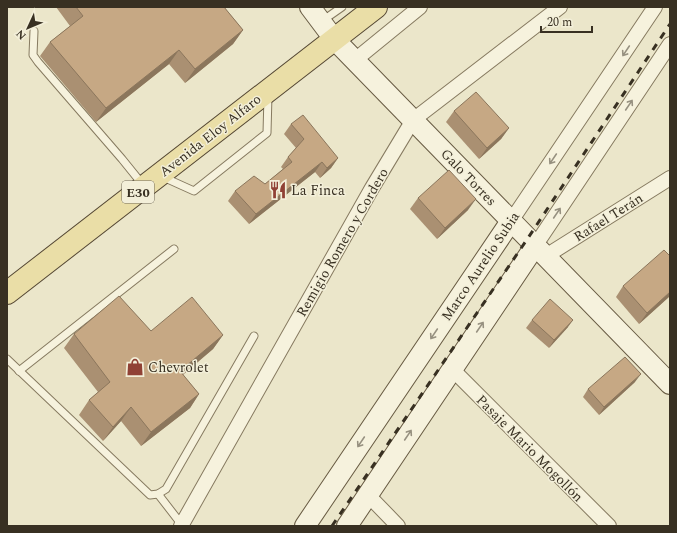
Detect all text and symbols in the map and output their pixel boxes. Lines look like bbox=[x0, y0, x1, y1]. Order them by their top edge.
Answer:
north arrow bbox=[8, 8, 48, 48]
scale bar bbox=[541, 8, 592, 34]
text: 20 m bbox=[547, 13, 572, 32]
text: N bbox=[12, 25, 30, 44]
one-way arrow bbox=[622, 45, 630, 56]
street label: Avenida Eloy Alfaro bbox=[155, 89, 266, 182]
one-way arrow bbox=[625, 100, 633, 111]
street label: Galo Torres bbox=[436, 144, 502, 211]
one-way arrow bbox=[549, 153, 557, 164]
street label: Remigio Romero y Cordero bbox=[291, 164, 394, 321]
restaurant icon: La Finca bbox=[268, 180, 288, 200]
place label: La Finca bbox=[291, 180, 345, 201]
road number: E30 bbox=[122, 181, 154, 203]
street label: Rafael Terán bbox=[569, 188, 647, 247]
street label: Marco Aurelio Subia bbox=[436, 207, 525, 325]
one-way arrow bbox=[553, 208, 561, 219]
one-way arrow bbox=[476, 322, 484, 333]
one-way arrow bbox=[430, 328, 438, 339]
shop icon: Chevrolet bbox=[125, 357, 145, 377]
place label: Chevrolet bbox=[148, 357, 209, 378]
street label: Pasaje Mario Mogollón bbox=[471, 390, 588, 507]
one-way arrow bbox=[403, 430, 412, 441]
one-way arrow bbox=[357, 436, 365, 447]

